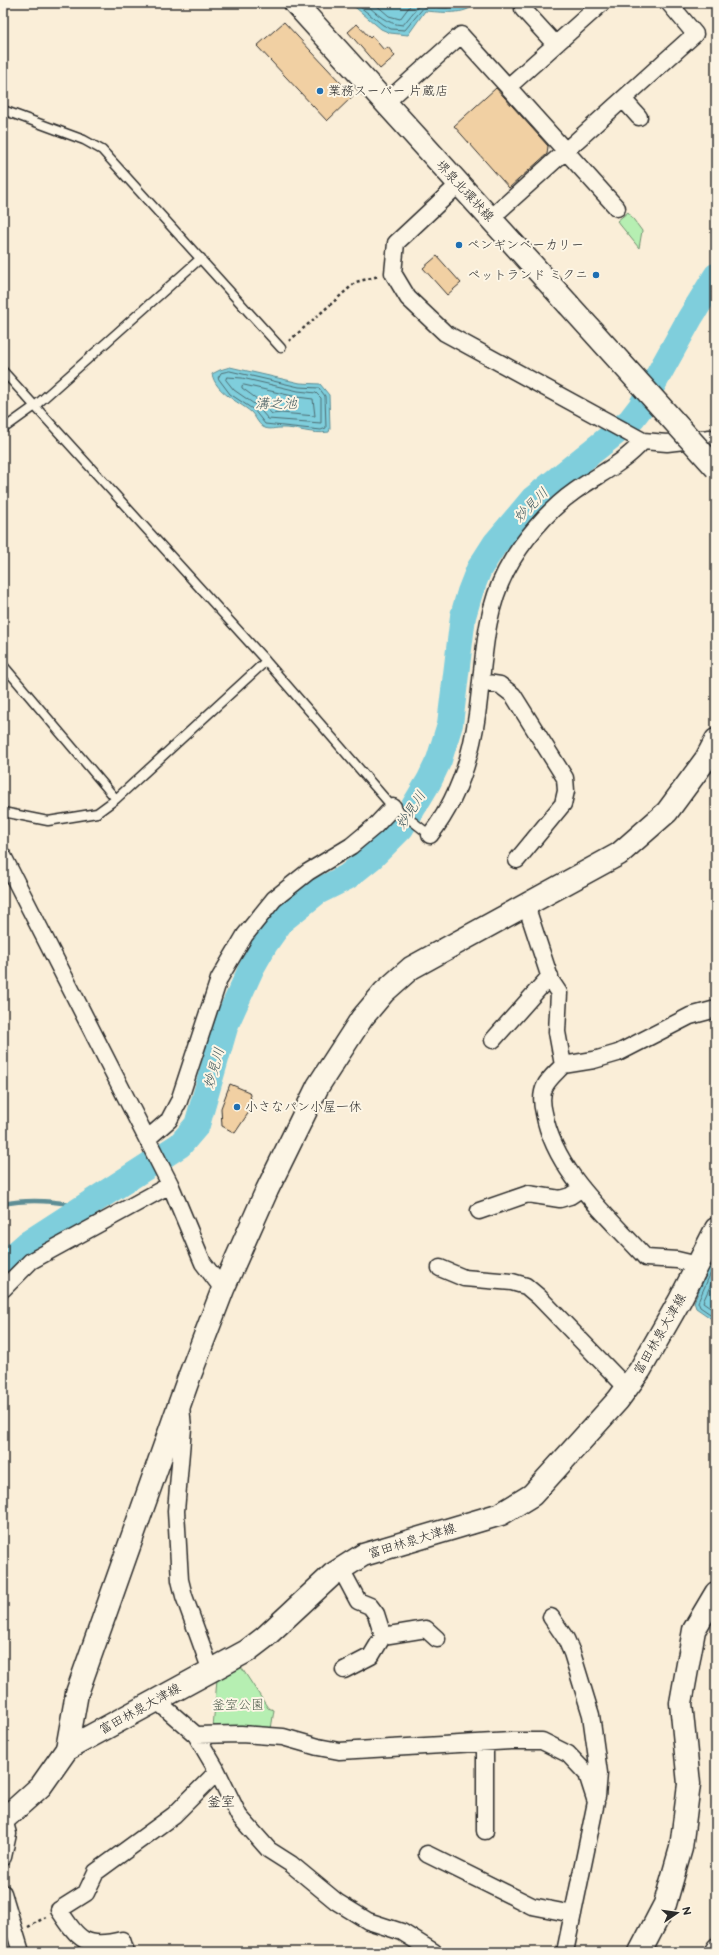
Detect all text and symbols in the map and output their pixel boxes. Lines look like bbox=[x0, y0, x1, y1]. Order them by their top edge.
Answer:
place label: 業務スーパー 片蔵店 bbox=[328, 83, 448, 99]
marker: 業務スーパー 片蔵店 bbox=[315, 86, 325, 96]
street label: 堺泉北環状線 bbox=[433, 157, 498, 226]
place label: ペンギンベーカリー bbox=[467, 237, 584, 253]
marker: ペンギンベーカリー bbox=[454, 240, 464, 250]
place label: ペットランド ミクニ bbox=[467, 267, 588, 283]
marker: ペットランド ミクニ bbox=[591, 270, 601, 280]
water label: 溝之池 bbox=[255, 395, 298, 412]
water label: 妙見川 bbox=[510, 484, 552, 526]
water label: 妙見川 bbox=[392, 788, 430, 832]
water label: 妙見川 bbox=[200, 1045, 228, 1091]
place label: 小さなパン小屋一休 bbox=[245, 1099, 362, 1115]
marker: 小さなパン小屋一休 bbox=[232, 1102, 242, 1112]
street label: 富田林泉大津線 bbox=[630, 1290, 690, 1377]
street label: 富田林泉大津線 bbox=[366, 1520, 459, 1562]
street label: 富田林泉大津線 bbox=[96, 1679, 185, 1738]
park label: 釜室公園 bbox=[212, 1697, 264, 1713]
district label: 釜室 bbox=[207, 1793, 235, 1810]
north arrow bbox=[657, 1893, 697, 1933]
text: N bbox=[679, 1905, 694, 1916]

